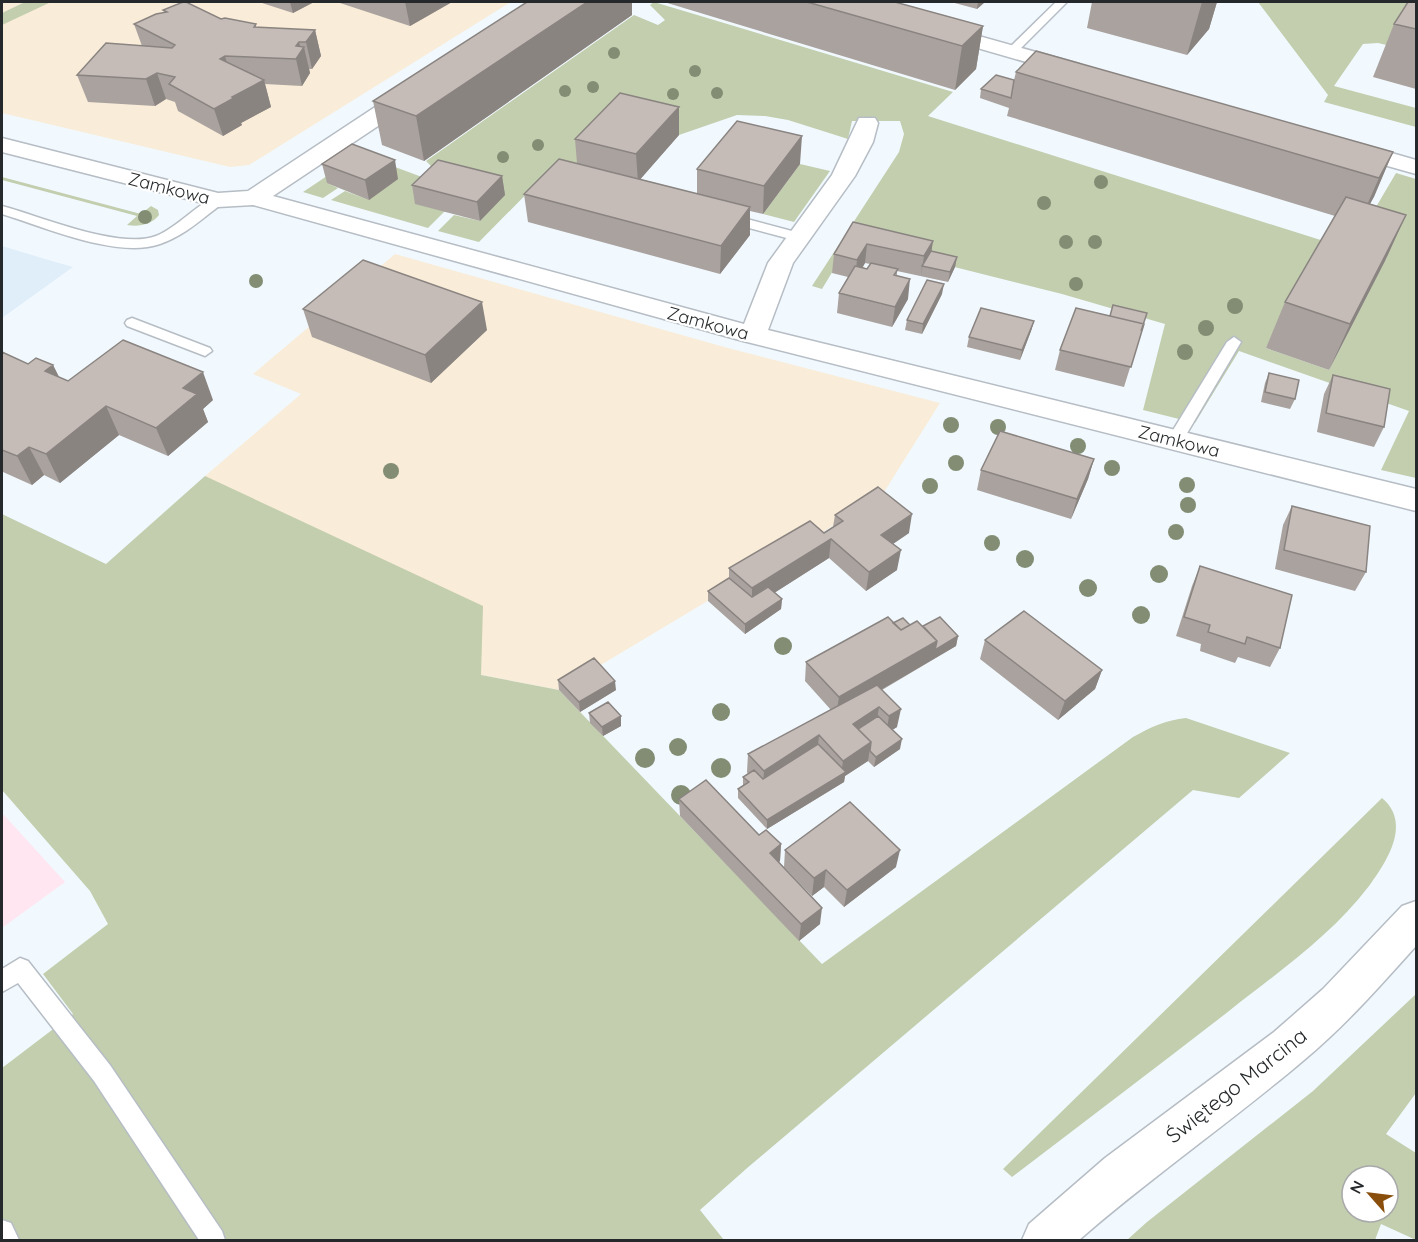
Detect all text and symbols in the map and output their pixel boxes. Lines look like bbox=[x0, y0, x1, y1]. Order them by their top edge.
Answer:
street label: Zamkowa bbox=[126, 167, 212, 209]
street label: Zamkowa bbox=[665, 301, 751, 345]
street label: Zamkowa bbox=[1136, 420, 1222, 462]
street label: Świętego Marcina bbox=[1160, 1022, 1312, 1148]
north arrow bbox=[1340, 1164, 1400, 1224]
text: N bbox=[1345, 1177, 1368, 1197]

